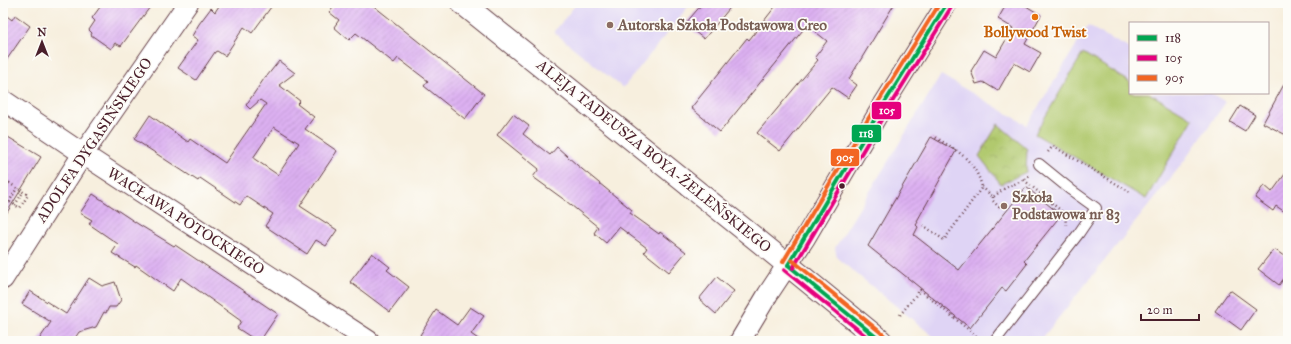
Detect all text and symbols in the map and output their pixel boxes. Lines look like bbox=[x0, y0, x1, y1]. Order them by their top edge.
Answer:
marker: Bollywood Twist bbox=[1030, 12, 1040, 22]
place label: Autorska Szkoła Podstawowa Creo bbox=[617, 16, 827, 34]
marker: Autorska Szkoła Podstawowa Creo bbox=[605, 20, 615, 30]
north arrow bbox=[22, 22, 62, 62]
legend bbox=[1129, 22, 1269, 94]
place label: Bollywood Twist bbox=[983, 23, 1087, 42]
text: N bbox=[37, 26, 47, 39]
text: 118 bbox=[1165, 31, 1181, 45]
text: 105 bbox=[1165, 51, 1183, 65]
street label: ADOLFA DYGASIŃSKIEGO bbox=[31, 54, 156, 227]
street label: ALEJA TADEUSZA BOYA-ŻELEŃSKIEGO bbox=[532, 54, 775, 257]
text: 905 bbox=[1165, 71, 1184, 85]
line badge: 105 bbox=[871, 101, 902, 120]
text: 105 bbox=[879, 104, 896, 117]
line badge: 118 bbox=[851, 124, 882, 143]
text: 118 bbox=[859, 127, 873, 140]
line badge: 905 bbox=[830, 148, 860, 167]
text: 905 bbox=[836, 151, 855, 165]
street label: WACŁAWA POTOCKIEGO bbox=[104, 163, 268, 279]
unlabelled marker bbox=[837, 181, 847, 191]
place label: Szkoła Podstawowa nr 83 bbox=[1012, 188, 1120, 224]
marker: Szkoła Podstawowa nr 83 bbox=[999, 201, 1009, 211]
scale bar bbox=[1141, 296, 1199, 322]
text: 20 m bbox=[1147, 303, 1173, 317]

